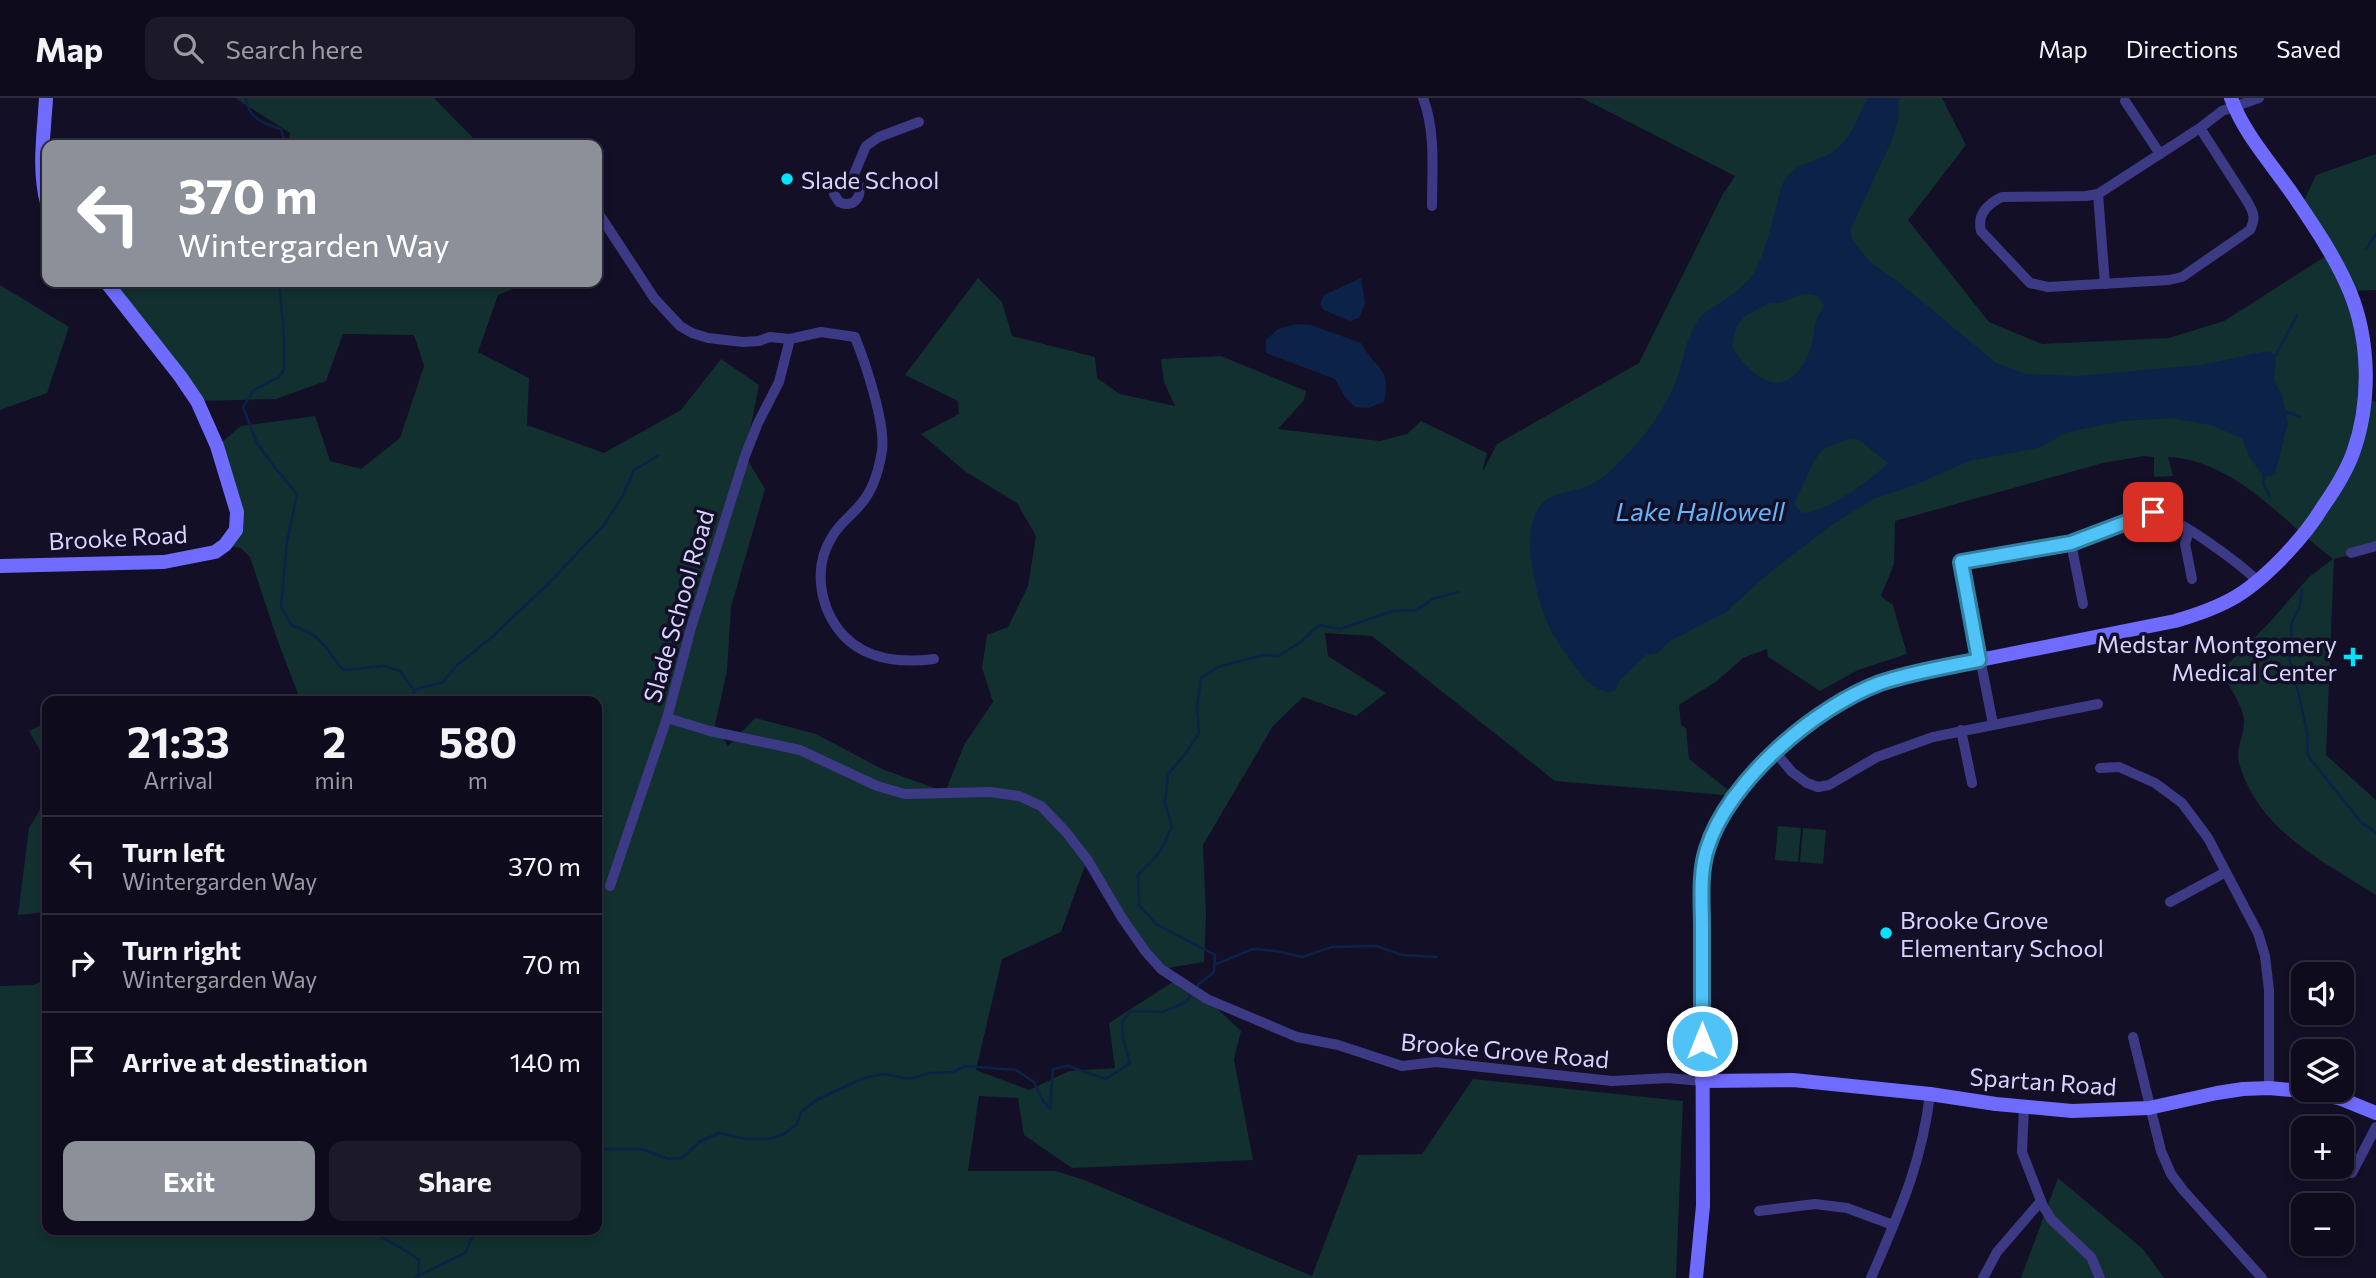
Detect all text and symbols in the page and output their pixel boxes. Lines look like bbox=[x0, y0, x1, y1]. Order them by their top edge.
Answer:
search box bbox=[145, 17, 635, 80]
text: Map bbox=[35, 28, 103, 69]
icon: search bbox=[169, 29, 207, 67]
text: Search here bbox=[225, 33, 363, 64]
text: Map bbox=[2038, 34, 2088, 63]
text: Directions bbox=[2126, 34, 2238, 63]
text: Saved bbox=[2276, 34, 2341, 63]
text: 370 m bbox=[178, 164, 317, 224]
place label: Slade School bbox=[801, 165, 939, 194]
icon: left bbox=[63, 168, 154, 259]
marker: Slade School bbox=[779, 171, 795, 187]
text: Wintergarden Way bbox=[178, 224, 450, 264]
pin bbox=[2123, 482, 2183, 542]
icon: arrive bbox=[2134, 493, 2172, 531]
water label: Lake Hallowell bbox=[1615, 495, 1786, 526]
street label: Slade School Road bbox=[637, 506, 719, 706]
street label: Brooke Road bbox=[48, 519, 188, 555]
place label: Medstar Montgomery Medical Center bbox=[2097, 629, 2337, 686]
marker: Medstar Montgomery Medical Center bbox=[2343, 647, 2363, 667]
text: 21:33 bbox=[127, 715, 230, 767]
text: 2 bbox=[322, 715, 346, 767]
text: 580 bbox=[439, 715, 517, 767]
text: Arrival bbox=[143, 766, 213, 794]
text: min bbox=[315, 766, 354, 794]
text: m bbox=[468, 766, 488, 794]
text: Turn left bbox=[122, 836, 225, 867]
icon: left bbox=[63, 846, 101, 884]
text: 370 m bbox=[508, 850, 581, 881]
text: Wintergarden Way bbox=[122, 867, 317, 895]
place label: Brooke Grove Elementary School bbox=[1900, 905, 2104, 962]
marker: Brooke Grove Elementary School bbox=[1878, 925, 1894, 941]
text: Turn right bbox=[122, 934, 241, 965]
icon: right bbox=[63, 944, 101, 982]
text: 70 m bbox=[523, 948, 581, 979]
map controls bbox=[2291, 962, 2354, 1256]
button: sound bbox=[2291, 962, 2354, 1025]
text: Wintergarden Way bbox=[122, 965, 317, 993]
position arrow bbox=[1665, 1004, 1739, 1078]
street label: Brooke Grove Road bbox=[1400, 1026, 1610, 1074]
button: layers bbox=[2291, 1039, 2354, 1102]
icon: arrive bbox=[63, 1042, 101, 1080]
text: Arrive at destination bbox=[122, 1046, 368, 1077]
text: 140 m bbox=[510, 1046, 581, 1077]
street label: Spartan Road bbox=[1969, 1061, 2117, 1101]
button: + bbox=[2291, 1116, 2354, 1179]
button: Exit bbox=[63, 1141, 315, 1221]
button: Share bbox=[329, 1141, 581, 1221]
button: − bbox=[2291, 1193, 2354, 1256]

